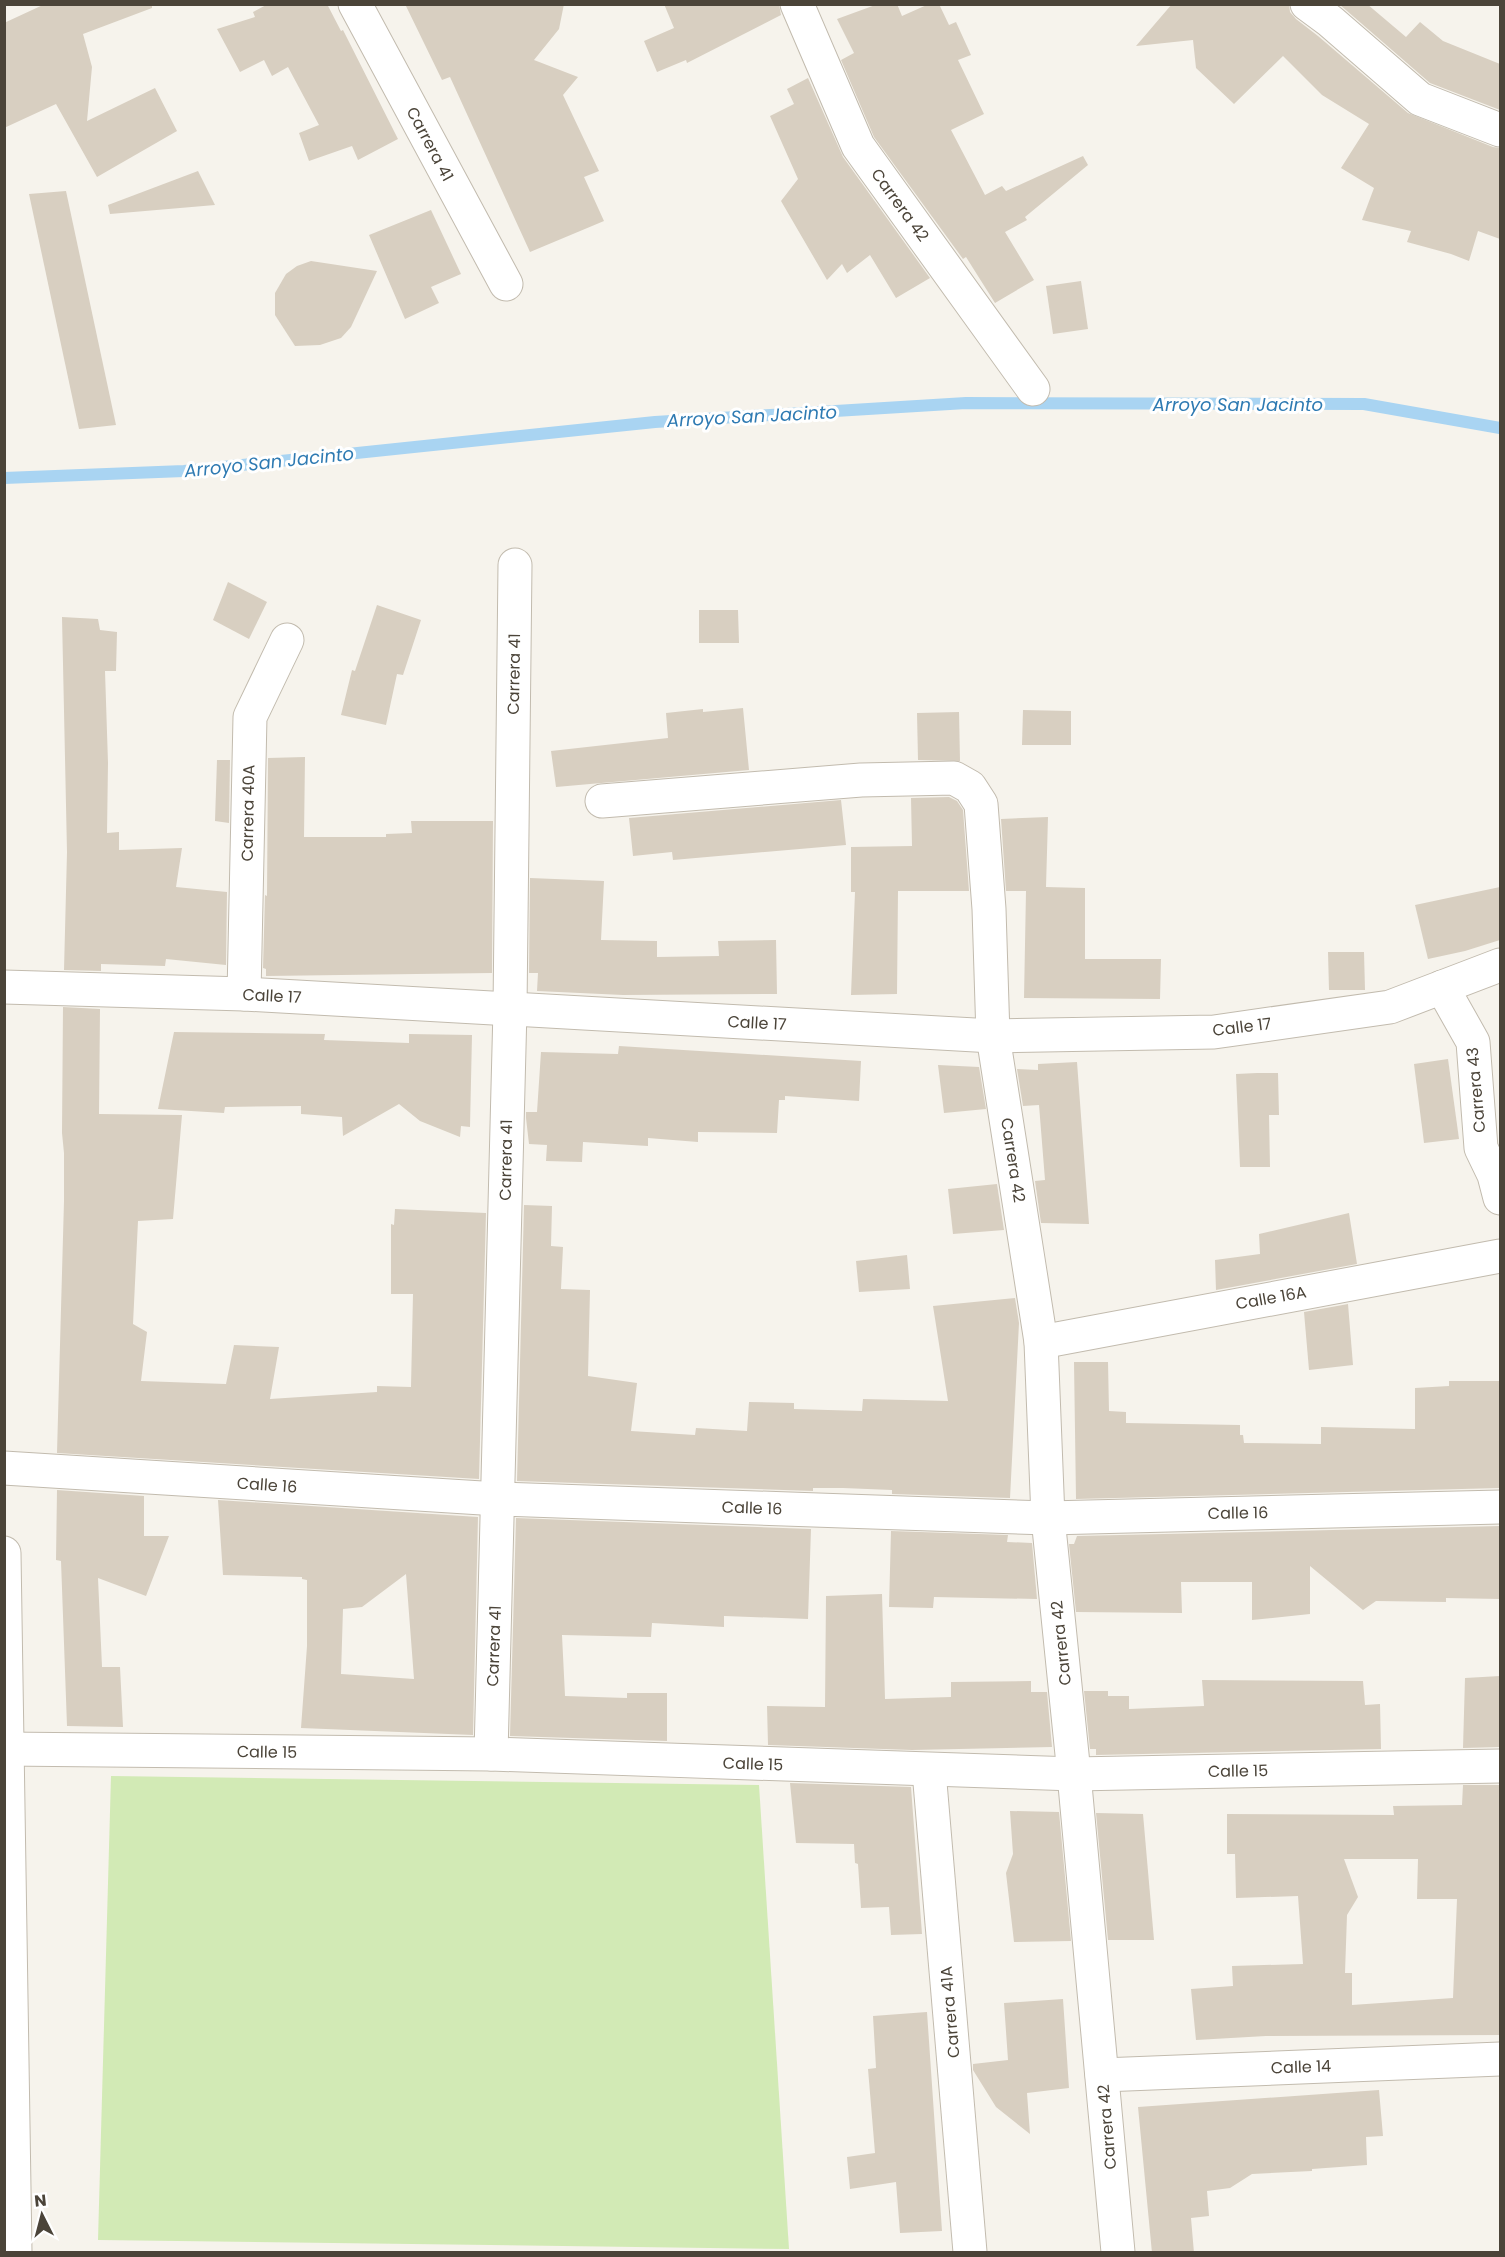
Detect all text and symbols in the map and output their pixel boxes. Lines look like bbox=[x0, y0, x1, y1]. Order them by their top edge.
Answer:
street label: Carrera 41 bbox=[401, 103, 459, 185]
street label: Carrera 42 bbox=[866, 164, 934, 246]
water label: Arroyo San Jacinto bbox=[1152, 392, 1323, 417]
water label: Arroyo San Jacinto bbox=[665, 399, 838, 433]
water label: Arroyo San Jacinto bbox=[182, 441, 355, 483]
street label: Carrera 41 bbox=[502, 633, 526, 715]
street label: Carrera 40A bbox=[236, 764, 260, 862]
street label: Calle 17 bbox=[242, 983, 302, 1009]
street label: Calle 17 bbox=[727, 1010, 787, 1036]
street label: Calle 17 bbox=[1211, 1012, 1273, 1042]
street label: Carrera 43 bbox=[1461, 1046, 1491, 1134]
street label: Carrera 42 bbox=[995, 1116, 1031, 1204]
street label: Carrera 41 bbox=[494, 1119, 518, 1201]
street label: Calle 16A bbox=[1234, 1280, 1308, 1316]
street label: Calle 16 bbox=[236, 1471, 298, 1499]
street label: Calle 16 bbox=[721, 1495, 783, 1521]
street label: Calle 16 bbox=[1208, 1501, 1268, 1525]
street label: Carrera 42 bbox=[1045, 1599, 1077, 1687]
street label: Carrera 41 bbox=[481, 1605, 507, 1687]
street label: Calle 15 bbox=[237, 1740, 297, 1764]
street label: Calle 15 bbox=[722, 1751, 784, 1777]
street label: Calle 15 bbox=[1208, 1759, 1268, 1783]
street label: Carrera 41A bbox=[935, 1965, 965, 2059]
street label: Calle 14 bbox=[1270, 2054, 1332, 2080]
street label: Carrera 42 bbox=[1092, 2083, 1122, 2171]
north arrow bbox=[12, 2185, 72, 2245]
text: N bbox=[33, 2189, 48, 2213]

